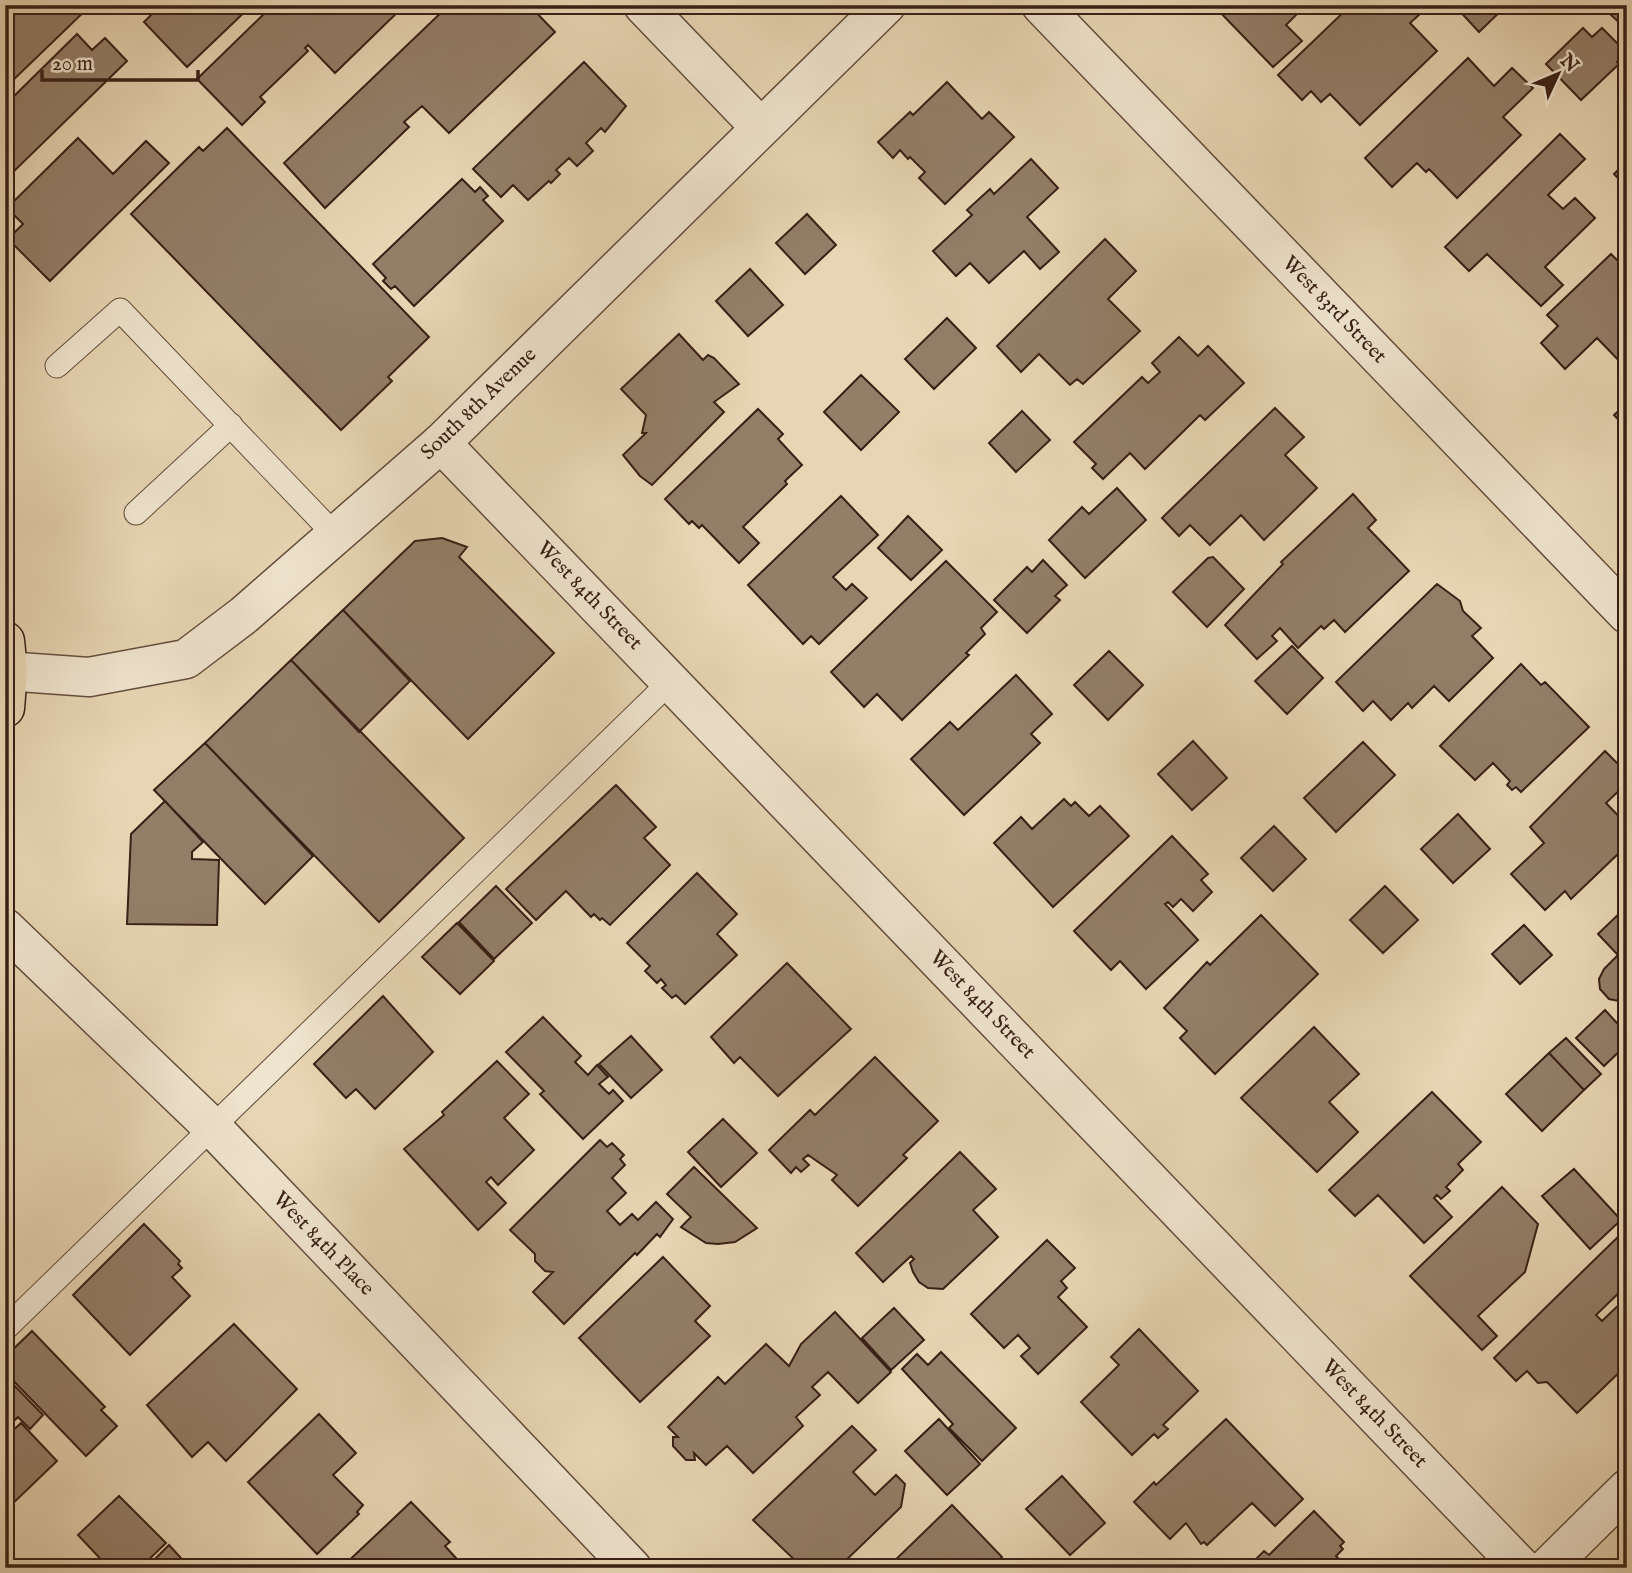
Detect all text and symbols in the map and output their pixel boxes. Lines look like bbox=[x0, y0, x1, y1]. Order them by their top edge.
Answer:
scale bar bbox=[42, 38, 198, 82]
north arrow bbox=[1524, 38, 1594, 108]
text: N bbox=[1554, 49, 1584, 78]
text: 20 m bbox=[52, 51, 93, 78]
street label: West 83rd Street bbox=[1276, 250, 1392, 370]
street label: South 8th Avenue bbox=[415, 342, 543, 466]
street label: West 84th Street bbox=[530, 536, 648, 656]
street label: West 84th Street bbox=[923, 945, 1041, 1065]
street label: West 84th Place bbox=[266, 1186, 380, 1302]
street label: West 84th Street bbox=[1315, 1354, 1433, 1474]

